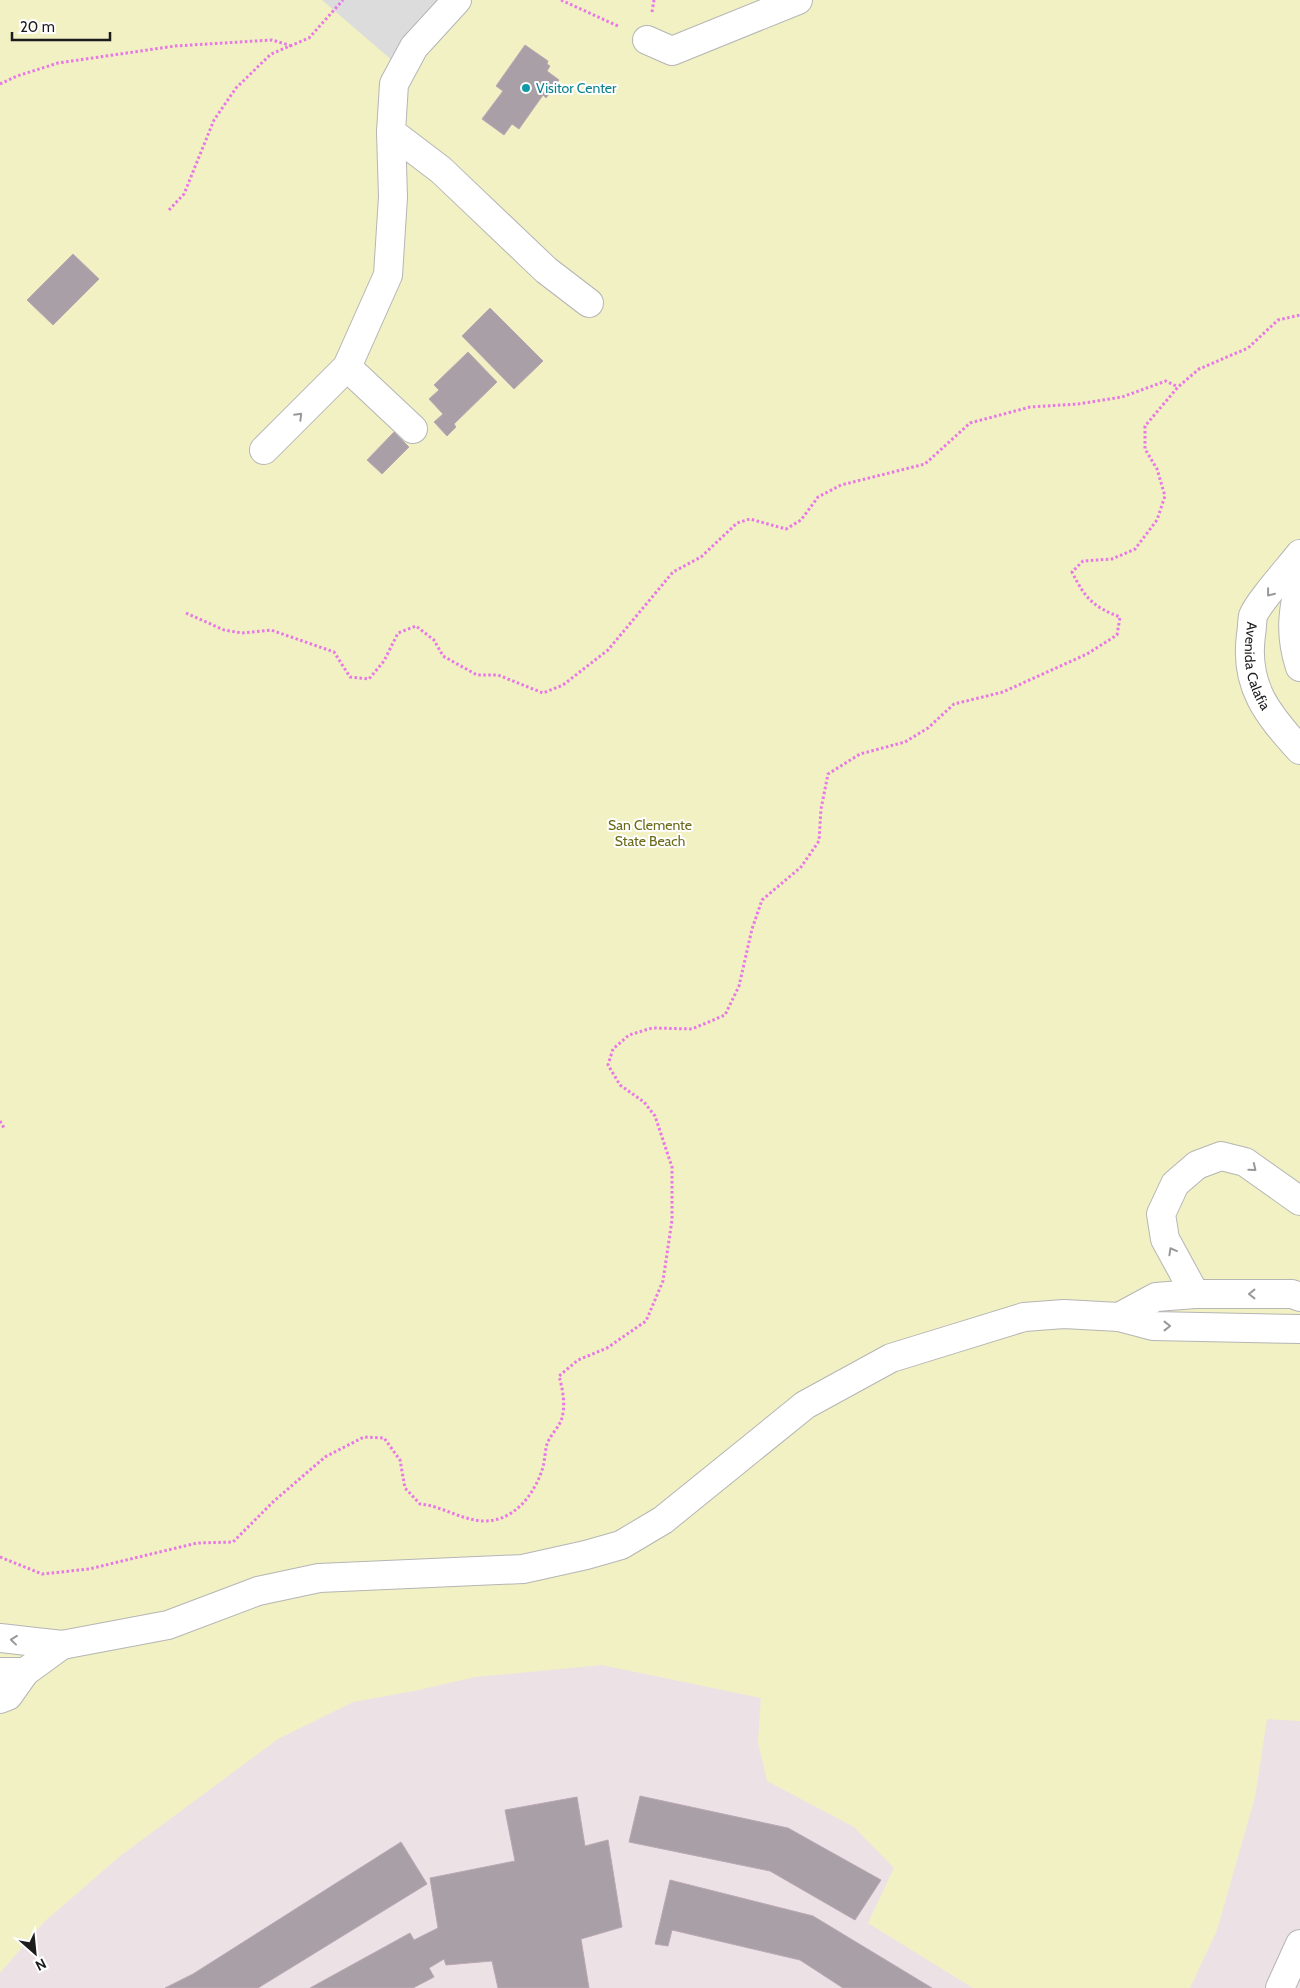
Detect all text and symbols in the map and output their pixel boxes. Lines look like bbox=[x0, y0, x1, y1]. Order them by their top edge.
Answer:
scale bar bbox=[12, 10, 110, 42]
text: 20 m bbox=[20, 18, 55, 36]
place label: Visitor Center bbox=[536, 79, 617, 97]
marker: Visitor Center bbox=[520, 82, 532, 94]
one-way arrow bbox=[293, 413, 302, 422]
one-way arrow bbox=[1268, 587, 1276, 596]
street label: Avenida Calafia bbox=[1241, 621, 1275, 714]
park label: San Clemente State Beach bbox=[608, 816, 692, 850]
one-way arrow bbox=[1247, 1163, 1256, 1171]
one-way arrow bbox=[1168, 1248, 1178, 1257]
one-way arrow bbox=[1248, 1289, 1256, 1299]
one-way arrow bbox=[1164, 1321, 1171, 1331]
one-way arrow bbox=[9, 1635, 17, 1646]
north arrow bbox=[10, 1928, 60, 1978]
text: N bbox=[32, 1954, 49, 1975]

